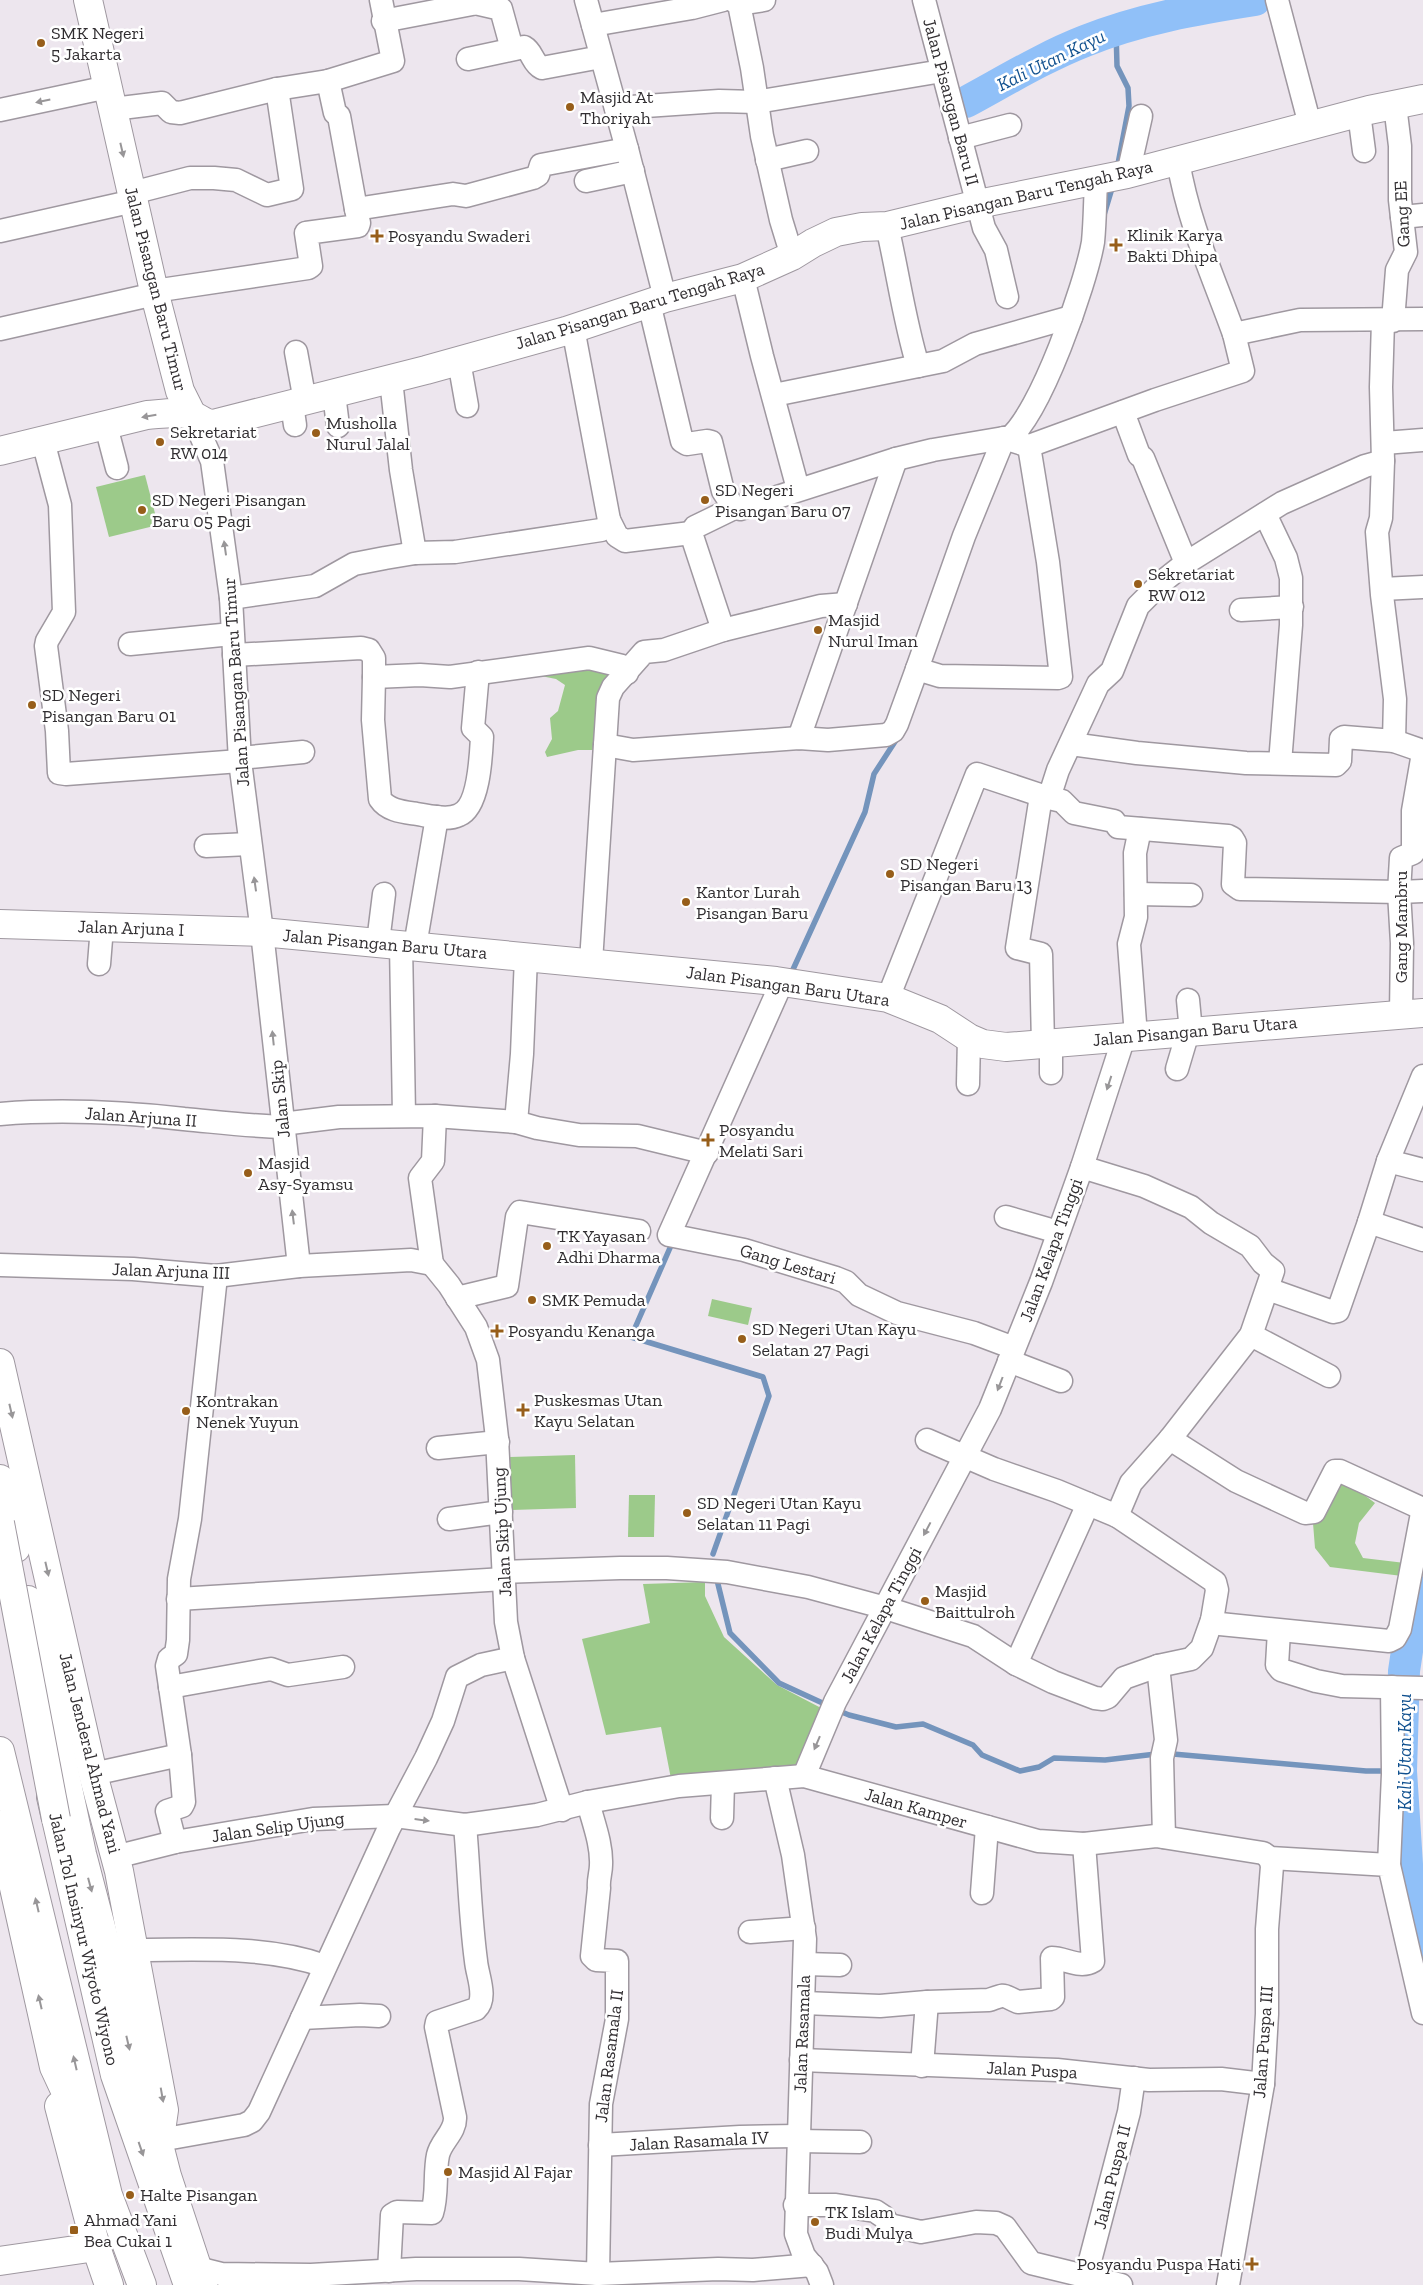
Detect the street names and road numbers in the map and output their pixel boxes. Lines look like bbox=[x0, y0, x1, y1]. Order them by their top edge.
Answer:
street label: Jalan Pisangan Baru II bbox=[918, 16, 984, 188]
street label: Jalan Pisangan Baru Tengah Raya bbox=[897, 155, 1155, 235]
street label: Gang EE bbox=[1389, 180, 1415, 248]
street label: Jalan Pisangan Baru Timur bbox=[120, 185, 192, 393]
street label: Jalan Pisangan Baru Tengah Raya bbox=[513, 258, 767, 354]
street label: Jalan Pisangan Baru Timur bbox=[218, 577, 254, 787]
street label: Gang Mambru bbox=[1390, 871, 1412, 983]
street label: Jalan Arjuna I bbox=[77, 915, 185, 941]
street label: Jalan Pisangan Baru Utara bbox=[282, 924, 488, 964]
street label: Jalan Pisangan Baru Utara bbox=[685, 961, 891, 1011]
street label: Jalan Pisangan Baru Utara bbox=[1092, 1011, 1298, 1051]
street label: Jalan Skip bbox=[265, 1059, 295, 1139]
street label: Jalan Arjuna II bbox=[84, 1102, 198, 1132]
street label: Jalan Kelapa Tinggi bbox=[1015, 1175, 1087, 1325]
street label: Gang Lestari bbox=[737, 1239, 839, 1289]
street label: Jalan Arjuna III bbox=[112, 1258, 231, 1284]
street label: Jalan Skip Ujung bbox=[488, 1466, 516, 1597]
street label: Jalan Kelapa Tinggi bbox=[836, 1543, 926, 1687]
street label: Jalan Jenderal Ahmad Yani bbox=[54, 1650, 126, 1856]
street label: Jalan Kamper bbox=[862, 1783, 970, 1833]
street label: Jalan Selip Ujung bbox=[210, 1807, 346, 1847]
street label: Jalan Tol Insinyur Wiyoto Wiyono bbox=[44, 1810, 124, 2068]
street label: Jalan Rasamala bbox=[789, 1974, 815, 2094]
street label: Jalan Puspa III bbox=[1248, 1985, 1278, 2099]
street label: Jalan Rasamala II bbox=[590, 1988, 628, 2124]
street label: Jalan Puspa bbox=[986, 2057, 1078, 2083]
street label: Jalan Puspa II bbox=[1088, 2122, 1136, 2232]
street label: Jalan Rasamala IV bbox=[629, 2126, 770, 2156]

